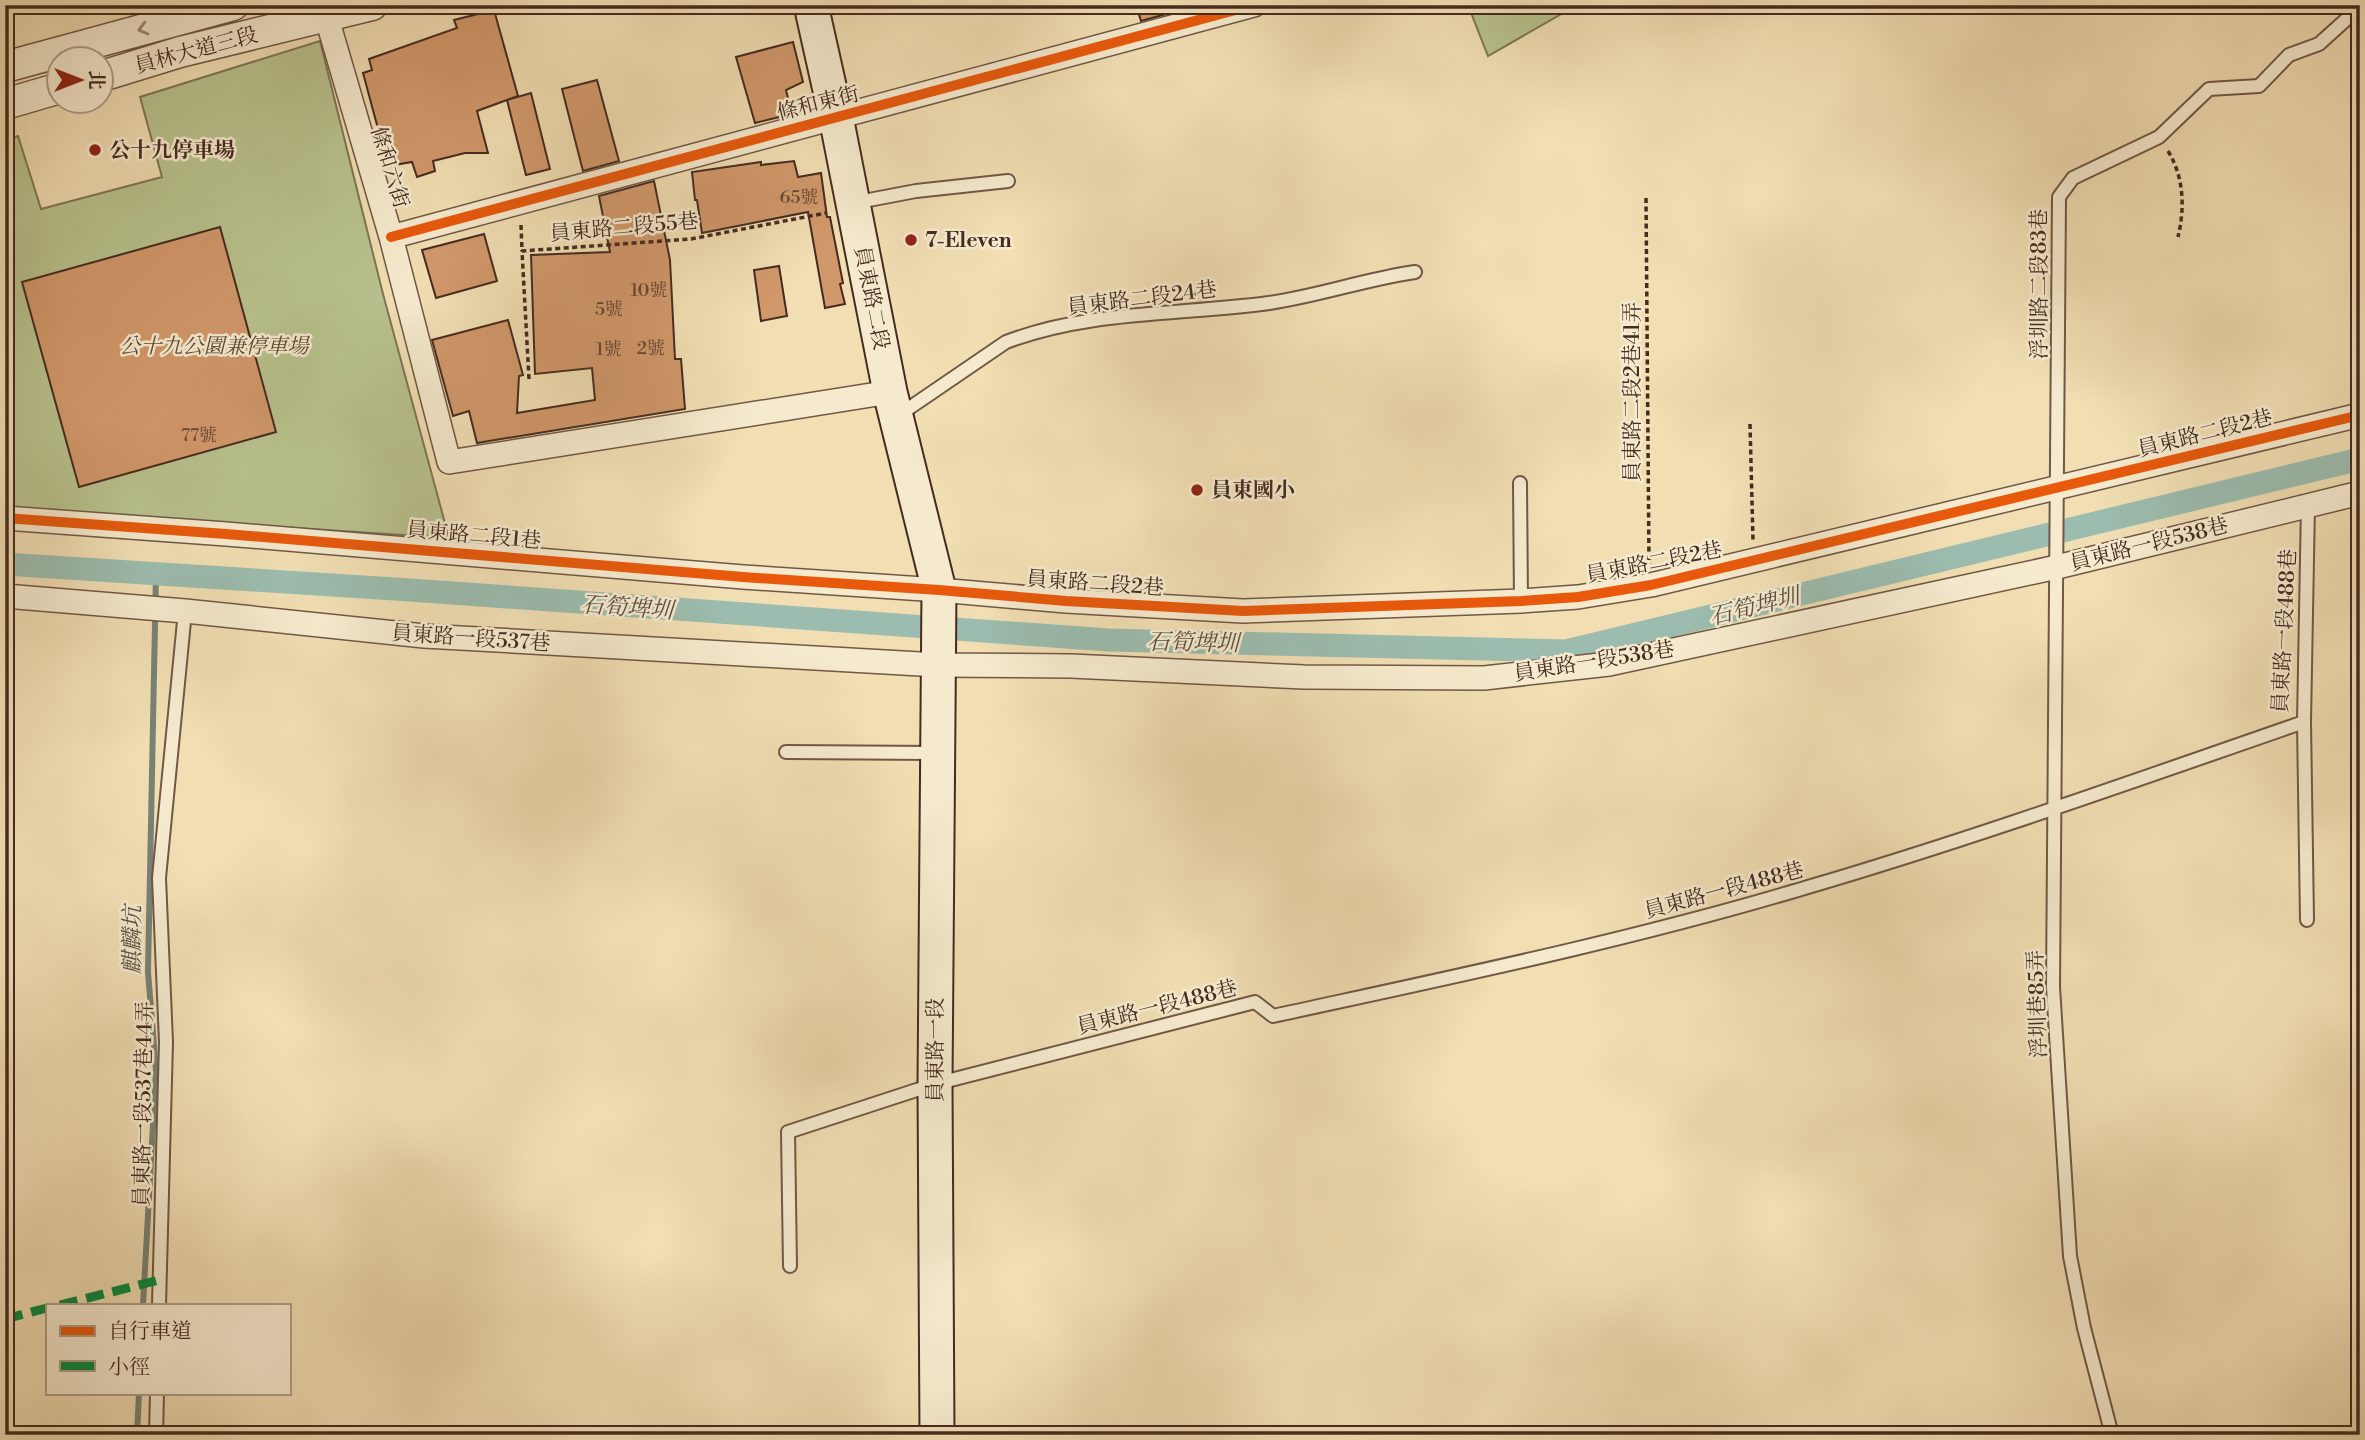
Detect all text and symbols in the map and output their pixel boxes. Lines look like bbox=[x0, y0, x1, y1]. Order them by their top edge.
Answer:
one-way arrow bbox=[137, 21, 149, 35]
street label: 員林大道三段 bbox=[132, 22, 260, 80]
north arrow bbox=[46, 46, 116, 116]
text: 北 bbox=[84, 70, 108, 90]
street label: 條和東街 bbox=[774, 81, 862, 127]
street label: 條和六街 bbox=[364, 123, 414, 211]
place label: 公十九停車場 bbox=[109, 138, 235, 164]
marker: 公十九停車場 bbox=[87, 142, 103, 158]
house number: 65號 bbox=[780, 186, 818, 209]
street label: 員東路二段55巷 bbox=[549, 209, 700, 247]
street label: 浮圳路二段83巷 bbox=[2027, 209, 2053, 359]
place label: 7-Eleven bbox=[925, 228, 1012, 254]
marker: 7-Eleven bbox=[903, 232, 919, 248]
street label: 員東路二段 bbox=[848, 244, 894, 352]
street label: 員東路二段24巷 bbox=[1066, 277, 1218, 321]
house number: 10號 bbox=[630, 279, 668, 302]
house number: 5號 bbox=[595, 298, 623, 321]
street label: 員東路二段2巷41弄 bbox=[1620, 302, 1646, 482]
park label: 公十九公園兼停車場 bbox=[120, 334, 310, 360]
house number: 2號 bbox=[637, 337, 665, 360]
house number: 1號 bbox=[596, 338, 622, 361]
street label: 員東路二段2巷 bbox=[2135, 405, 2275, 463]
house number: 77號 bbox=[181, 424, 217, 447]
place label: 員東國小 bbox=[1211, 478, 1295, 504]
marker: 員東國小 bbox=[1189, 482, 1205, 498]
street label: 員東路一段538巷 bbox=[2067, 513, 2231, 577]
street label: 員東路二段1巷 bbox=[406, 517, 542, 555]
street label: 員東路二段2巷 bbox=[1584, 537, 1724, 589]
street label: 員東路一段488巷 bbox=[2268, 548, 2302, 714]
street label: 員東路二段2巷 bbox=[1025, 566, 1165, 602]
water label: 石筍埤圳 bbox=[1706, 581, 1806, 632]
water label: 石筍埤圳 bbox=[580, 591, 678, 625]
street label: 員東路一段537巷 bbox=[391, 620, 551, 658]
water label: 石筍埤圳 bbox=[1147, 628, 1243, 658]
street label: 員東路一段538巷 bbox=[1512, 636, 1676, 688]
street label: 員東路一段488巷 bbox=[1642, 857, 1807, 925]
water label: 麒麟坑 bbox=[119, 903, 147, 975]
street label: 浮圳巷85弄 bbox=[2023, 949, 2053, 1059]
street label: 員東路一段488巷 bbox=[1074, 975, 1240, 1040]
street label: 員東路一段 bbox=[923, 998, 949, 1103]
street label: 員東路一段537巷44弄 bbox=[129, 1001, 159, 1207]
legend bbox=[46, 1304, 290, 1394]
text: 自行車道 bbox=[108, 1319, 192, 1345]
text: 小徑 bbox=[108, 1355, 150, 1381]

